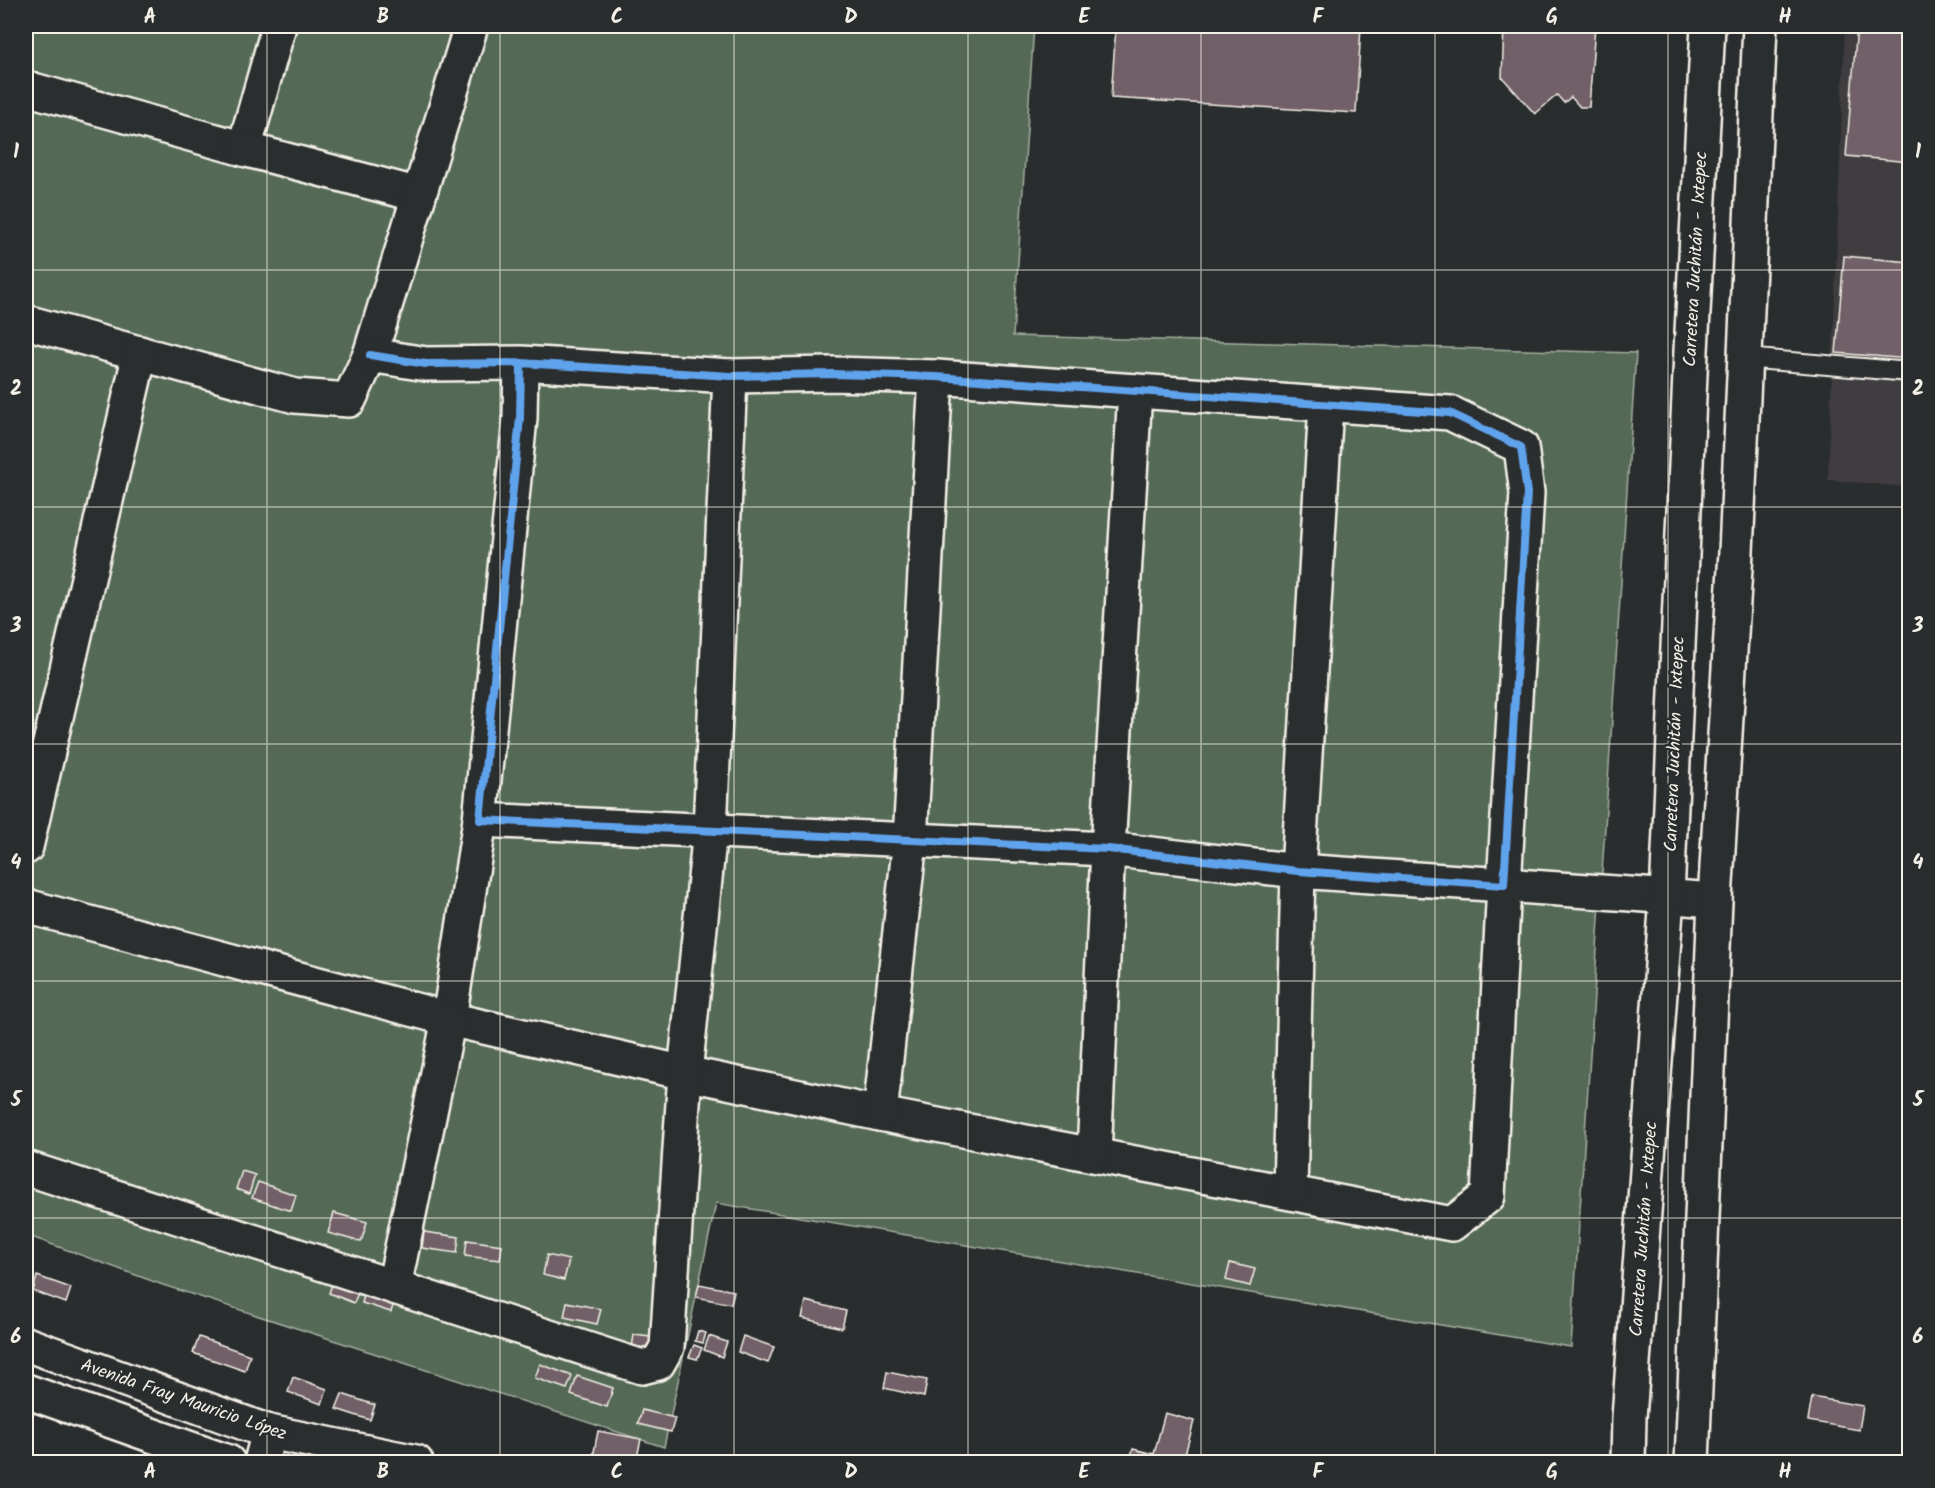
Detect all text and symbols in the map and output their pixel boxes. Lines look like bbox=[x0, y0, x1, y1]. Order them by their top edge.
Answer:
text: A bbox=[144, 2, 156, 34]
text: B bbox=[377, 2, 389, 34]
text: C bbox=[611, 2, 623, 34]
text: D bbox=[844, 2, 858, 34]
text: E bbox=[1078, 2, 1090, 34]
text: F bbox=[1313, 2, 1325, 34]
text: G bbox=[1546, 2, 1558, 34]
text: H bbox=[1778, 2, 1792, 34]
text: 1 bbox=[13, 137, 19, 169]
text: 1 bbox=[1915, 137, 1921, 169]
street label: Carretera Juchitán - Ixtepec bbox=[1676, 151, 1717, 368]
text: 2 bbox=[10, 374, 22, 406]
text: 2 bbox=[1912, 374, 1924, 406]
text: 3 bbox=[10, 611, 22, 643]
text: 3 bbox=[1912, 611, 1924, 643]
street label: Carretera Juchitán - Ixtepec bbox=[1657, 636, 1694, 852]
text: 4 bbox=[11, 848, 22, 880]
text: 4 bbox=[1913, 848, 1924, 880]
text: 5 bbox=[10, 1085, 23, 1117]
text: 5 bbox=[1912, 1085, 1925, 1117]
street label: Carretera Juchitán - Ixtepec bbox=[1623, 1120, 1666, 1338]
text: 6 bbox=[11, 1322, 22, 1354]
text: 6 bbox=[1913, 1322, 1924, 1354]
street label: Avenida Fray Mauricio López bbox=[76, 1351, 291, 1449]
text: A bbox=[144, 1457, 156, 1488]
text: B bbox=[377, 1457, 389, 1488]
text: C bbox=[611, 1457, 623, 1488]
text: D bbox=[844, 1457, 858, 1488]
text: E bbox=[1078, 1457, 1090, 1488]
text: F bbox=[1313, 1457, 1325, 1488]
text: G bbox=[1546, 1457, 1558, 1488]
text: H bbox=[1778, 1457, 1792, 1488]

